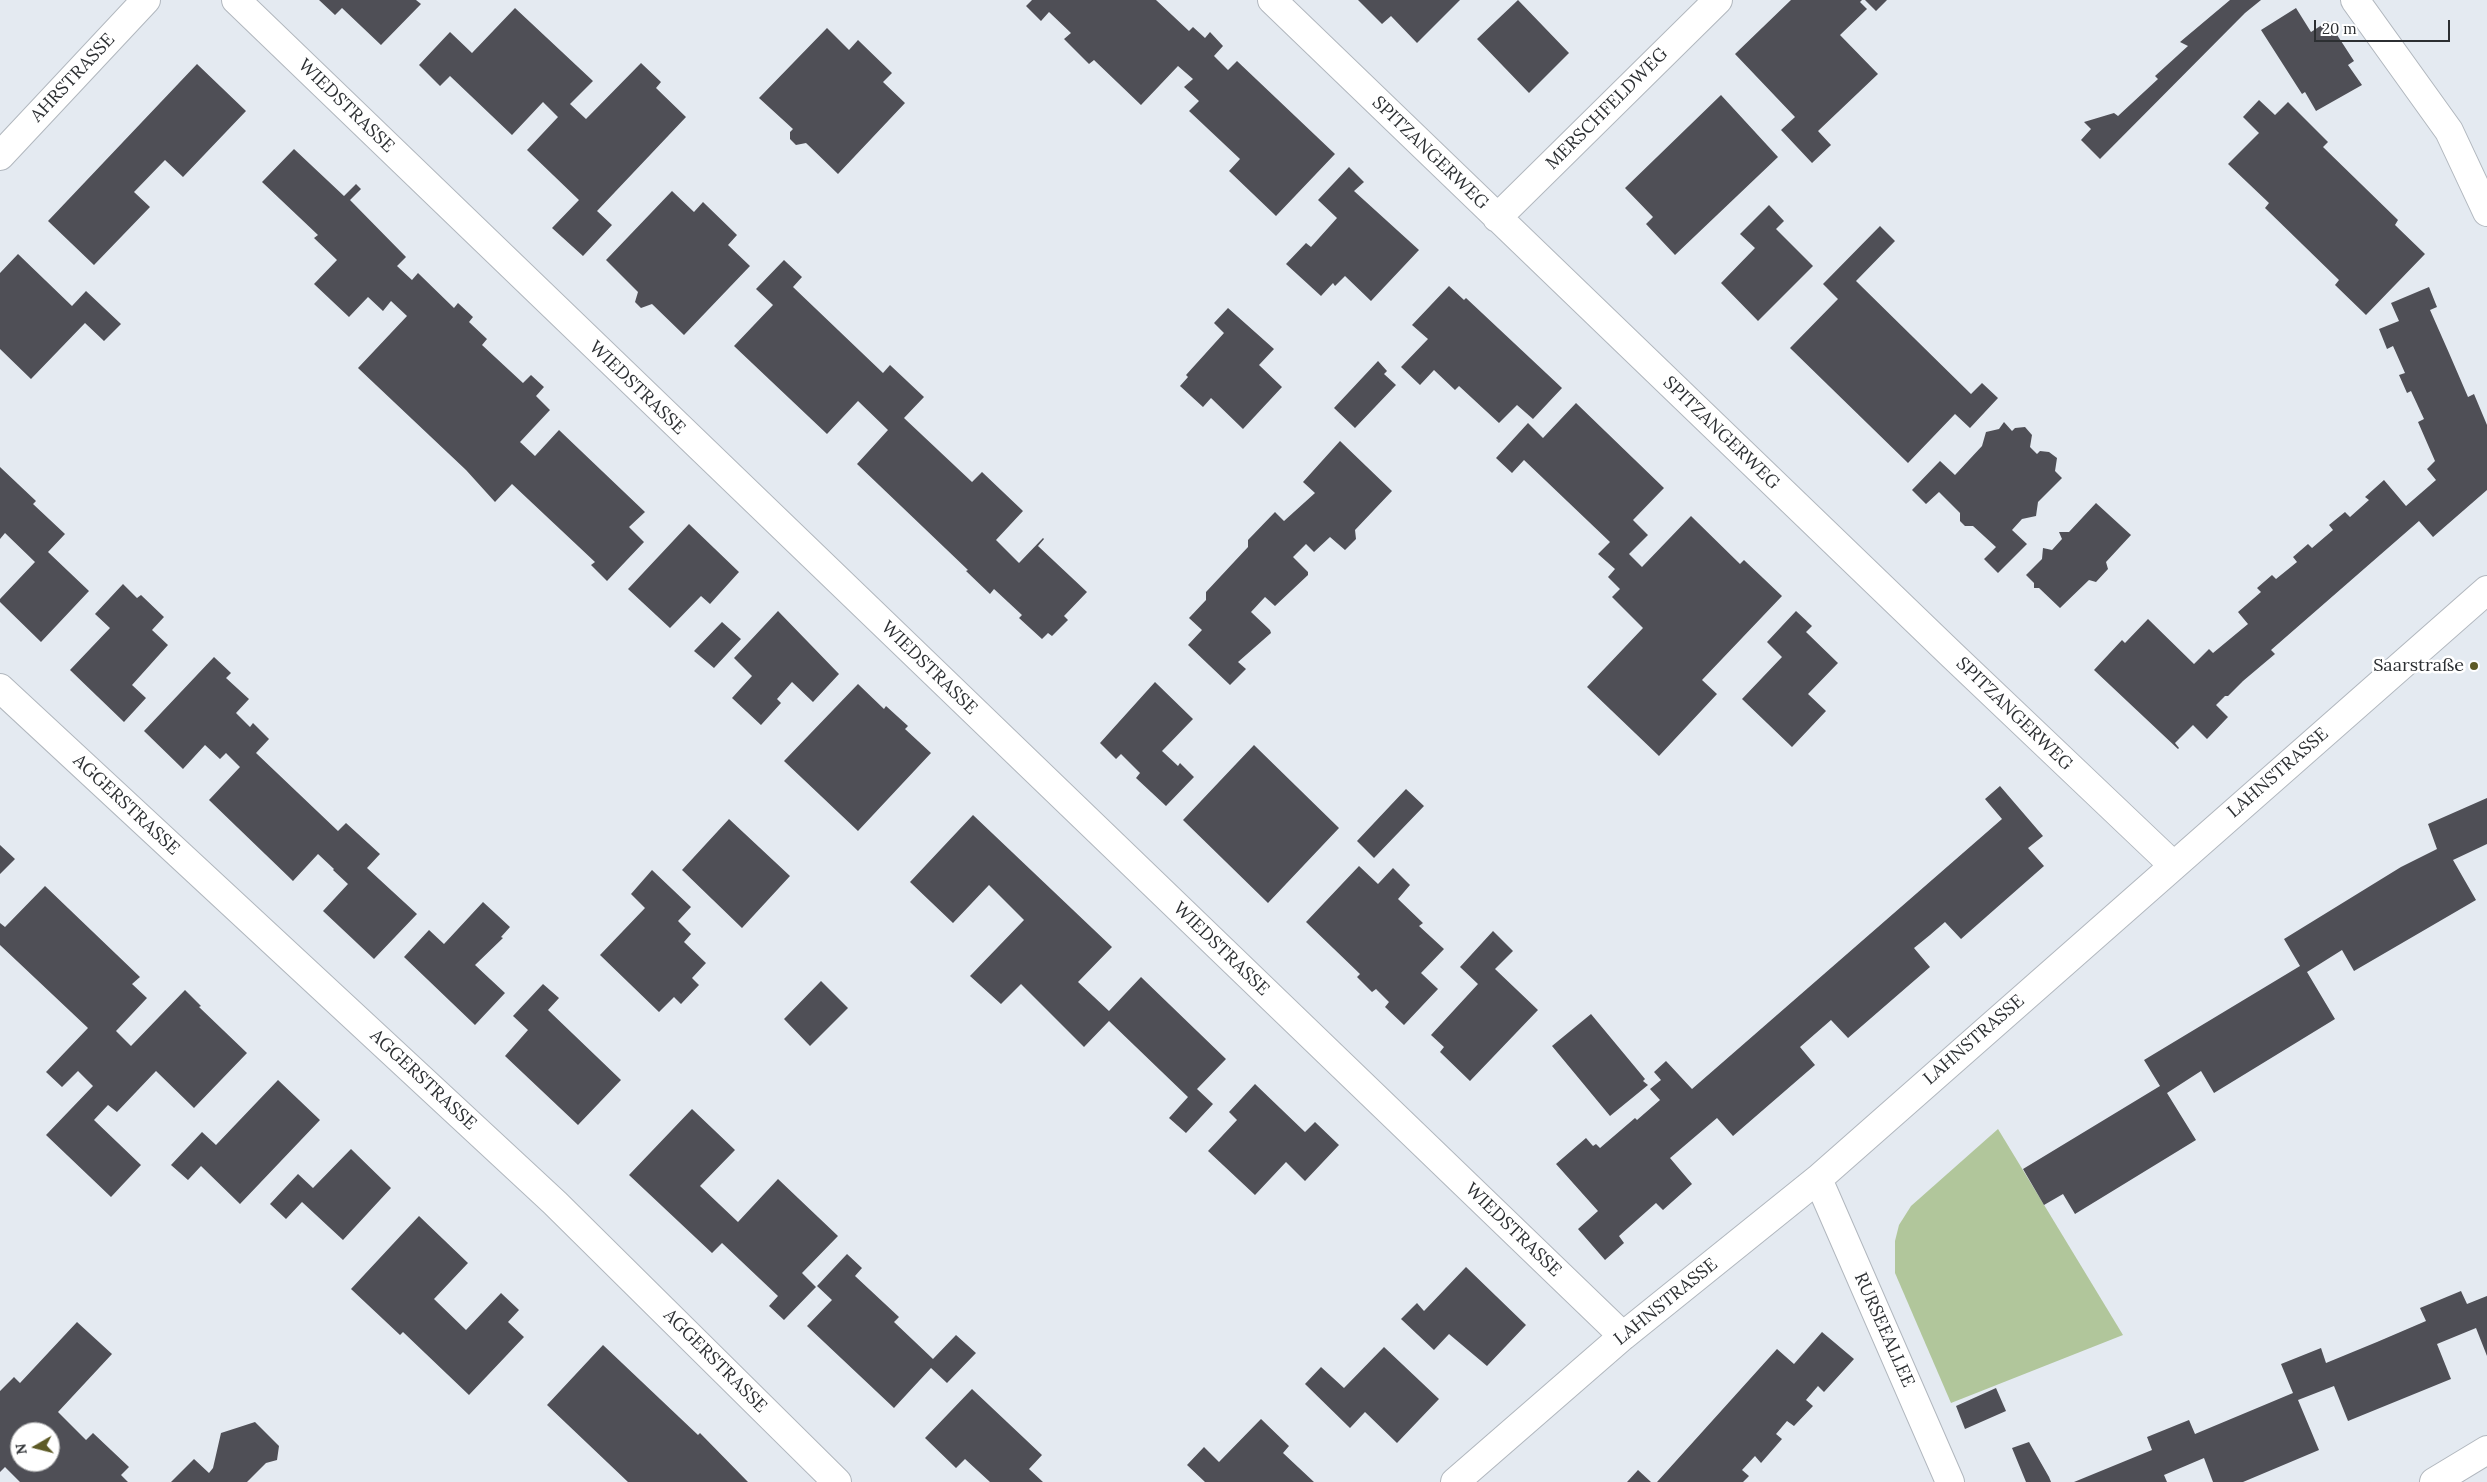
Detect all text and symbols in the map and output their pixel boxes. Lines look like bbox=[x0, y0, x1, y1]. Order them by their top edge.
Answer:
scale bar bbox=[2317, 10, 2453, 42]
text: 20 m bbox=[2322, 19, 2357, 38]
street label: AHRSTRASSE bbox=[26, 29, 120, 127]
street label: MERSCHFELDWEG bbox=[1542, 44, 1672, 174]
street label: WIEDSTRASSE bbox=[293, 55, 399, 157]
street label: SPITZANGERWEG bbox=[1367, 92, 1493, 214]
street label: WIEDSTRASSE bbox=[584, 337, 690, 439]
street label: SPITZANGERWEG bbox=[1658, 372, 1784, 494]
street label: WIEDSTRASSE bbox=[876, 617, 982, 719]
street label: SPITZANGERWEG bbox=[1951, 653, 2077, 775]
place label: Saarstraße bbox=[2373, 655, 2464, 677]
marker: Saarstraße bbox=[2468, 660, 2480, 672]
street label: LAHNSTRASSE bbox=[2223, 723, 2333, 823]
street label: AGGERSTRASSE bbox=[68, 750, 184, 860]
street label: WIEDSTRASSE bbox=[1168, 898, 1274, 1000]
street label: LAHNSTRASSE bbox=[1919, 990, 2029, 1090]
street label: AGGERSTRASSE bbox=[365, 1025, 481, 1135]
street label: WIEDSTRASSE bbox=[1460, 1179, 1566, 1281]
street label: LAHNSTRASSE bbox=[1610, 1254, 1722, 1350]
street label: RURSEEALLEE bbox=[1849, 1269, 1919, 1391]
street label: AGGERSTRASSE bbox=[659, 1305, 771, 1417]
north arrow bbox=[10, 1422, 60, 1472]
text: N bbox=[11, 1442, 31, 1456]

